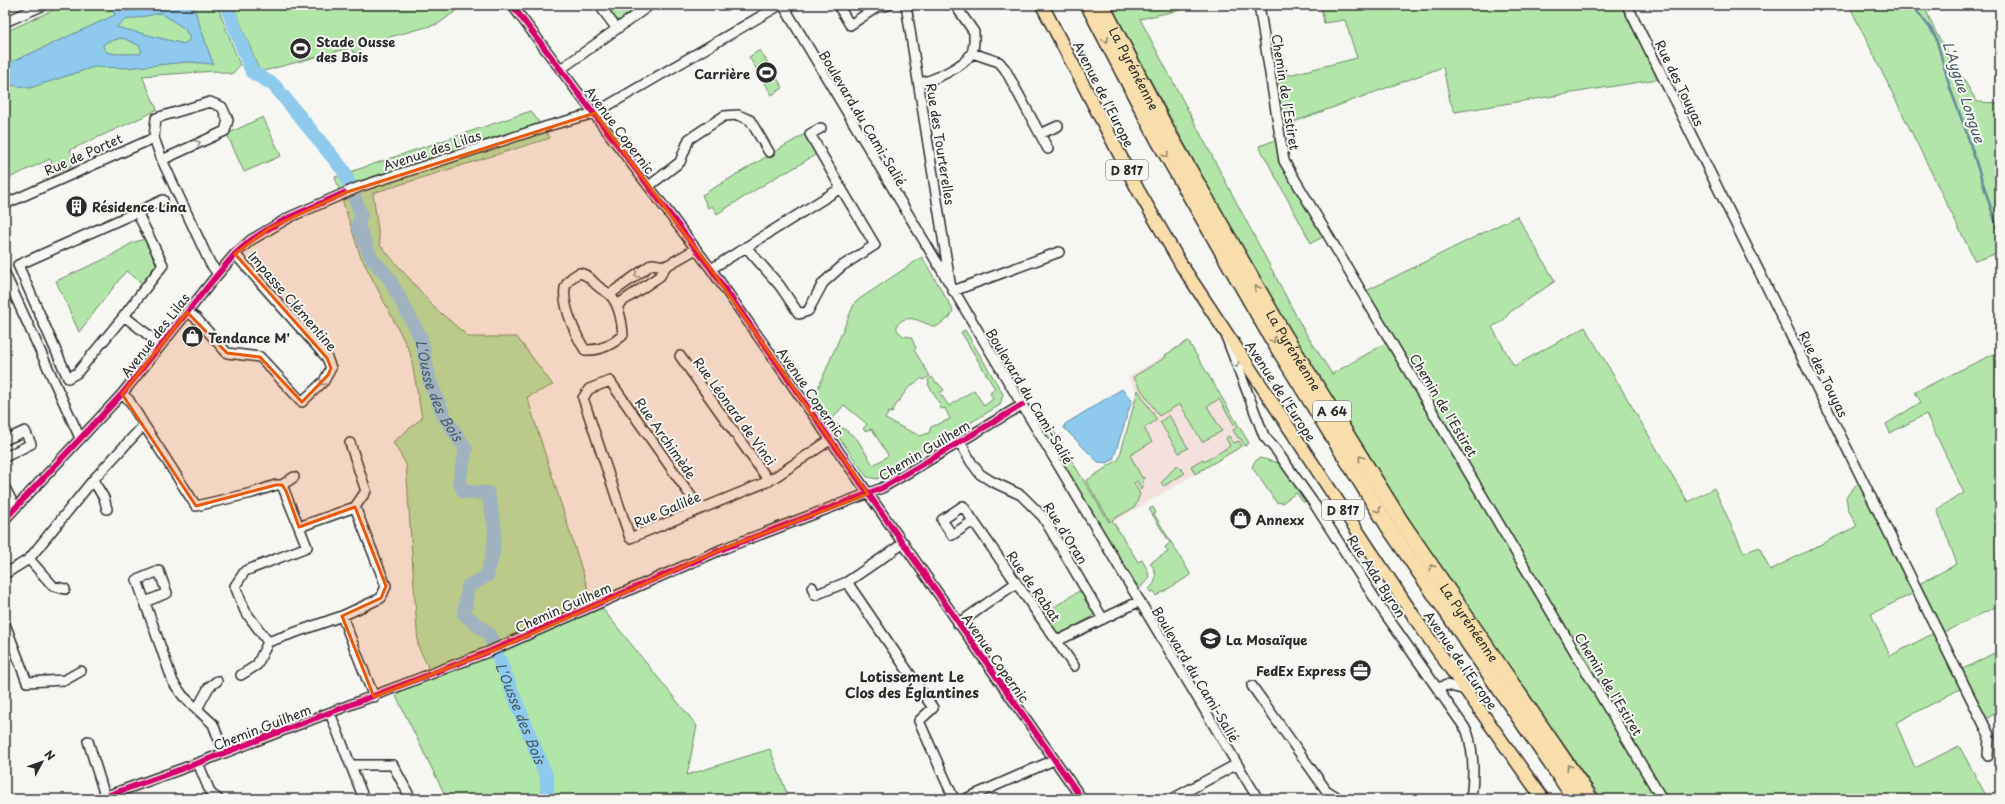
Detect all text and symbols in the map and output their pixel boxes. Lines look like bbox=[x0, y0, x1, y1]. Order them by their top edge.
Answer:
street label: La Pyrénéenne bbox=[1105, 23, 1164, 113]
place label: Stade Ousse des Bois bbox=[316, 32, 395, 66]
street label: Chemin de l'Estiret bbox=[1267, 33, 1305, 151]
sports icon: Stade Ousse des Bois bbox=[287, 35, 313, 61]
one-way arrow bbox=[1101, 35, 1108, 43]
street label: Rue des Touyas bbox=[1651, 37, 1709, 129]
street label: Avenue de l'Europe bbox=[1069, 38, 1139, 150]
water label: L'Aygue Longue bbox=[1938, 39, 1991, 146]
street label: Boulevard du Cami-Salié bbox=[815, 47, 911, 189]
sports icon: Carrière bbox=[753, 60, 779, 86]
place label: Carrière bbox=[694, 64, 750, 83]
street label: Avenue Copernic bbox=[581, 82, 659, 178]
street label: Rue des Tourterelles bbox=[922, 82, 960, 206]
street label: Avenue des Lilas bbox=[381, 125, 484, 175]
street label: Rue de Portet bbox=[41, 128, 126, 180]
one-way arrow bbox=[193, 140, 201, 148]
one-way arrow bbox=[1162, 151, 1169, 158]
road number: D 817 bbox=[1106, 160, 1148, 180]
building icon: Résidence Lina bbox=[64, 193, 90, 219]
place label: Résidence Lina bbox=[92, 197, 187, 216]
street label: Impasse Clémentine bbox=[244, 247, 342, 355]
one-way arrow bbox=[634, 270, 641, 277]
one-way arrow bbox=[1254, 284, 1261, 292]
street label: Avenue des Lilas bbox=[116, 289, 194, 381]
street label: La Pyrénéenne bbox=[1262, 306, 1327, 394]
shop icon: Tendance M' bbox=[179, 324, 205, 350]
street label: Boulevard du Cami-Salié bbox=[982, 325, 1078, 467]
place label: Tendance M' bbox=[208, 328, 290, 347]
street label: Rue des Touyas bbox=[1795, 328, 1853, 420]
one-way arrow bbox=[1268, 336, 1275, 343]
street label: Avenue de l'Europe bbox=[1241, 337, 1321, 445]
water label: L'Ousse des Bois bbox=[411, 338, 469, 447]
street label: Avenue Copernic bbox=[773, 344, 849, 441]
street label: Chemin de l'Estiret bbox=[1406, 350, 1482, 460]
street label: Rue Léonard de Vinci bbox=[689, 353, 781, 469]
one-way arrow bbox=[1231, 362, 1239, 369]
one-way arrow bbox=[319, 378, 327, 386]
street label: Rue Archimède bbox=[631, 394, 701, 482]
road number: A 64 bbox=[1313, 401, 1351, 421]
street label: Chemin Guilhem bbox=[875, 415, 973, 485]
one-way arrow bbox=[1359, 455, 1366, 462]
street label: Rue Galilée bbox=[631, 486, 703, 532]
street label: Rue d'Oran bbox=[1039, 498, 1093, 568]
road number: D 817 bbox=[1322, 500, 1364, 520]
shop icon: Annexx bbox=[1227, 506, 1253, 532]
one-way arrow bbox=[1373, 506, 1381, 513]
place label: Annexx bbox=[1256, 510, 1305, 529]
street label: Rue Ada Byron bbox=[1343, 531, 1411, 621]
street label: Rue de Rabat bbox=[1003, 547, 1065, 625]
one-way arrow bbox=[1429, 564, 1437, 571]
street label: Chemin Guilhem bbox=[512, 577, 614, 637]
street label: La Pyrénéenne bbox=[1436, 579, 1504, 665]
street label: Boulevard du Cami-Salié bbox=[1148, 603, 1244, 745]
street label: Avenue de l'Europe bbox=[1420, 607, 1502, 713]
street label: Avenue Copernic bbox=[958, 610, 1034, 707]
school or university icon: La Mosaïque bbox=[1197, 626, 1223, 652]
street label: Chemin de l'Estiret bbox=[1571, 629, 1647, 739]
place label: La Mosaïque bbox=[1226, 630, 1307, 649]
office icon: FedEx Express bbox=[1348, 657, 1374, 683]
water label: L'Ousse des Bois bbox=[491, 659, 551, 769]
place label: FedEx Express bbox=[1256, 661, 1346, 680]
district label: Lotissement Le Clos des Églantines bbox=[845, 666, 979, 703]
street label: Chemin Guilhem bbox=[210, 700, 314, 754]
north arrow bbox=[22, 742, 62, 782]
text: N bbox=[41, 746, 59, 764]
one-way arrow bbox=[1566, 764, 1574, 771]

